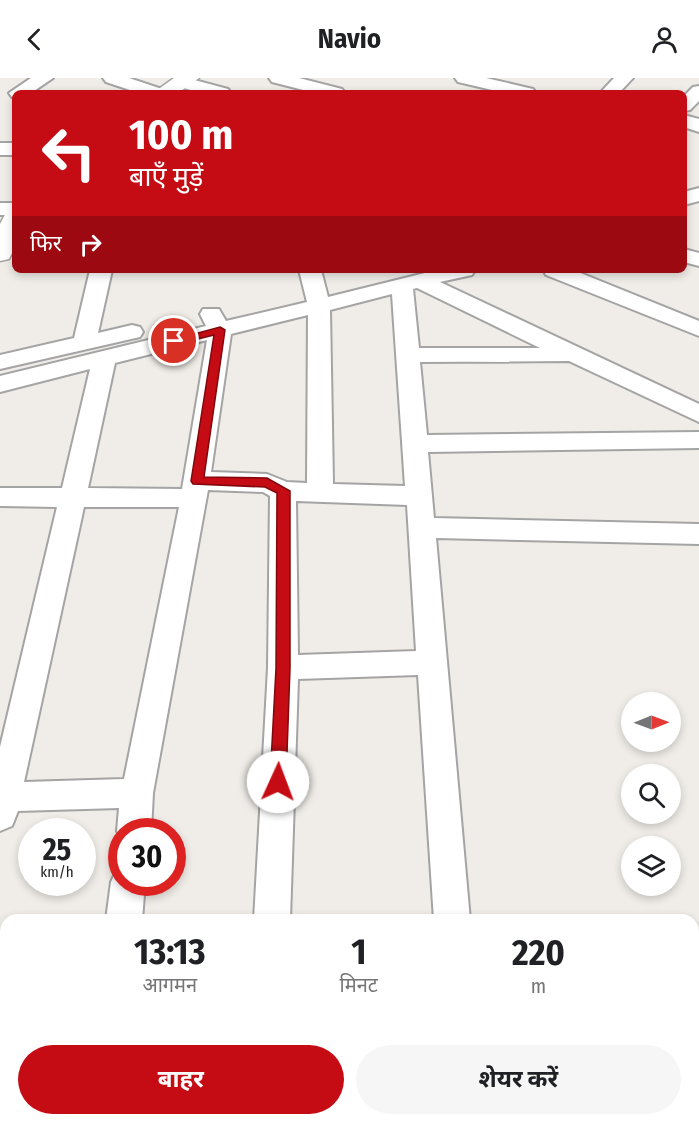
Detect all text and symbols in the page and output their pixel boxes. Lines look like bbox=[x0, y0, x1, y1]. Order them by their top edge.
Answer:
icon: back bbox=[18, 23, 51, 56]
text: Navio bbox=[318, 23, 381, 55]
icon: person bbox=[648, 23, 681, 56]
text: 100 m bbox=[129, 110, 233, 160]
icon: left bbox=[30, 114, 108, 192]
text: बाएँ मुड़ें bbox=[129, 161, 203, 193]
icon: right bbox=[74, 228, 107, 261]
text: फिर bbox=[30, 230, 62, 257]
pin bbox=[148, 315, 199, 366]
icon: arrive bbox=[157, 324, 190, 357]
north arrow bbox=[621, 692, 681, 752]
map controls bbox=[621, 692, 681, 896]
position arrow bbox=[246, 750, 310, 814]
button: search bbox=[621, 764, 681, 824]
speed limit sign: 30 bbox=[108, 818, 186, 896]
text: 25 bbox=[43, 832, 71, 868]
button: layers bbox=[621, 836, 681, 896]
text: km/h bbox=[40, 863, 74, 881]
text: 13:13 bbox=[134, 930, 206, 974]
text: 1 bbox=[351, 930, 366, 974]
text: 220 bbox=[512, 931, 565, 975]
text: आगमन bbox=[142, 973, 197, 997]
text: मिनट bbox=[340, 973, 378, 997]
text: m bbox=[531, 974, 546, 998]
button: बाहर bbox=[18, 1045, 344, 1114]
button: शेयर करें bbox=[356, 1045, 681, 1114]

